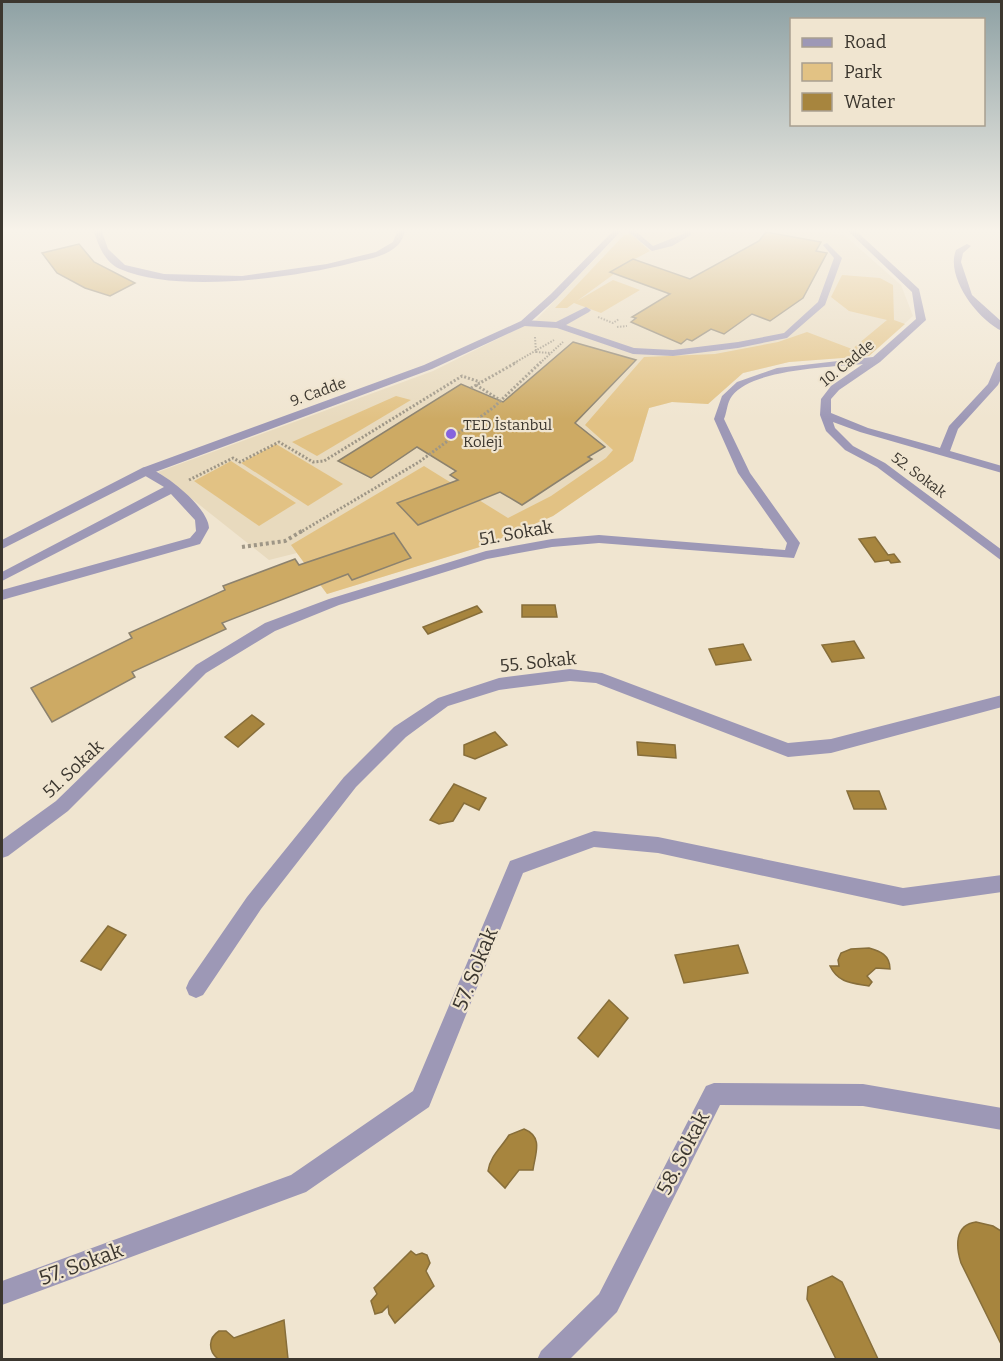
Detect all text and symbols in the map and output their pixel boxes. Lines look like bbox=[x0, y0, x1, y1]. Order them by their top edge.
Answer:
legend bbox=[790, 18, 985, 126]
text: Road bbox=[844, 31, 887, 53]
text: Park bbox=[844, 61, 883, 83]
text: Water bbox=[844, 91, 895, 113]
street label: 10. Cadde bbox=[816, 336, 878, 390]
street label: 9. Cadde bbox=[288, 374, 348, 410]
place label: TED İstanbul Koleji bbox=[463, 416, 552, 451]
marker: TED İstanbul Koleji bbox=[444, 427, 458, 441]
street label: 52. Sokak bbox=[888, 448, 950, 502]
street label: 51. Sokak bbox=[477, 516, 556, 550]
street label: 55. Sokak bbox=[499, 647, 578, 677]
street label: 51. Sokak bbox=[38, 735, 108, 803]
street label: 57. Sokak bbox=[447, 924, 503, 1014]
street label: 58. Sokak bbox=[651, 1107, 715, 1199]
street label: 57. Sokak bbox=[36, 1237, 127, 1291]

